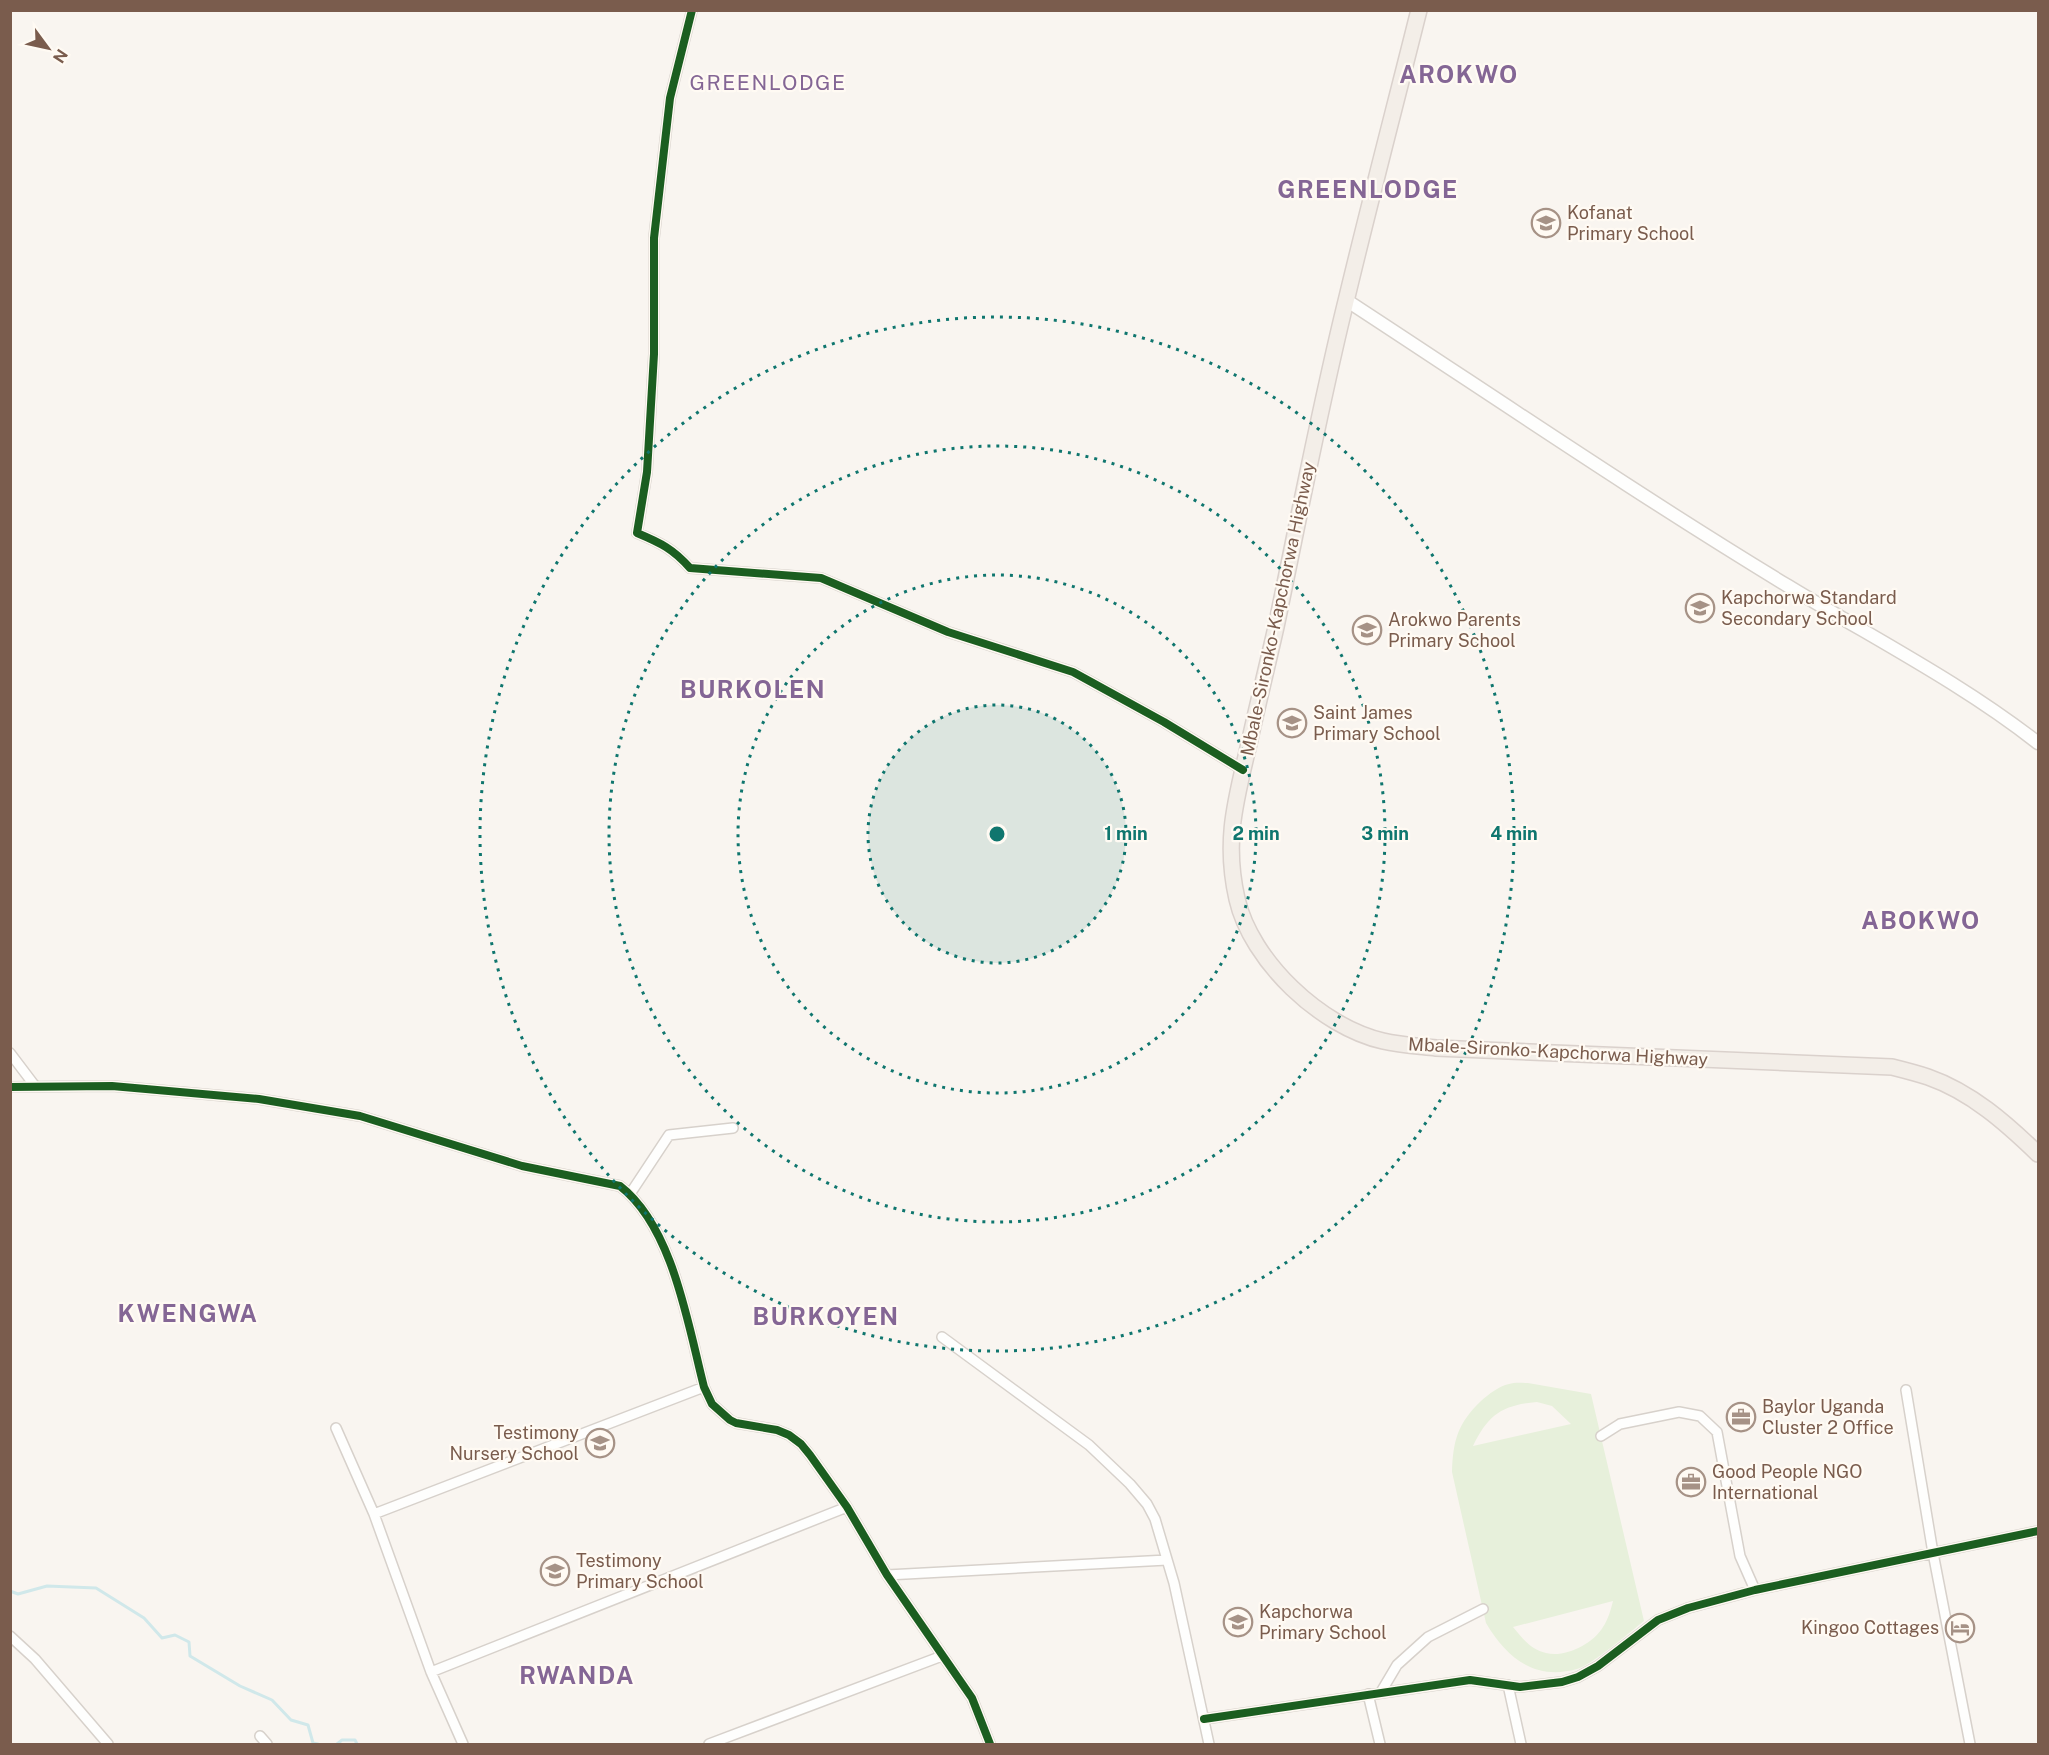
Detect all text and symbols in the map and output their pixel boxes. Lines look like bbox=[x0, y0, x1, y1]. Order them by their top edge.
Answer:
north arrow bbox=[18, 18, 78, 78]
text: N bbox=[49, 45, 72, 66]
district label: AROKWO bbox=[1399, 60, 1519, 88]
district label: GREENLODGE bbox=[690, 70, 846, 95]
district label: GREENLODGE bbox=[1277, 175, 1459, 203]
place label: Kofanat Primary School bbox=[1567, 202, 1695, 244]
school or university icon: Kofanat Primary School bbox=[1530, 207, 1562, 239]
street label: Mbale-Sironko-Kapchorwa Highway bbox=[1236, 459, 1319, 758]
place label: Kapchorwa Standard Secondary School bbox=[1721, 587, 1897, 629]
school or university icon: Kapchorwa Standard Secondary School bbox=[1684, 592, 1716, 624]
place label: Arokwo Parents Primary School bbox=[1388, 609, 1521, 651]
school or university icon: Arokwo Parents Primary School bbox=[1351, 614, 1383, 646]
district label: BURKOLEN bbox=[680, 675, 826, 703]
place label: Saint James Primary School bbox=[1313, 702, 1441, 744]
school or university icon: Saint James Primary School bbox=[1276, 707, 1308, 739]
text: 1 min bbox=[1104, 823, 1148, 844]
text: 2 min bbox=[1232, 823, 1280, 844]
text: 3 min bbox=[1361, 823, 1409, 844]
text: 4 min bbox=[1490, 823, 1538, 844]
centre of rings bbox=[987, 824, 1007, 844]
district label: ABOKWO bbox=[1861, 906, 1981, 934]
street label: Mbale-Sironko-Kapchorwa Highway bbox=[1408, 1033, 1709, 1070]
district label: KWENGWA bbox=[118, 1299, 258, 1327]
district label: BURKOYEN bbox=[753, 1302, 899, 1330]
place label: Baylor Uganda Cluster 2 Office bbox=[1762, 1396, 1894, 1438]
office icon: Baylor Uganda Cluster 2 Office bbox=[1725, 1401, 1757, 1433]
place label: Testimony Nursery School bbox=[449, 1422, 579, 1464]
school or university icon: Testimony Nursery School bbox=[584, 1427, 616, 1459]
place label: Good People NGO International bbox=[1712, 1461, 1863, 1503]
office icon: Good People NGO International bbox=[1675, 1466, 1707, 1498]
place label: Testimony Primary School bbox=[576, 1550, 704, 1592]
school or university icon: Testimony Primary School bbox=[539, 1555, 571, 1587]
place label: Kapchorwa Primary School bbox=[1259, 1601, 1387, 1643]
school or university icon: Kapchorwa Primary School bbox=[1222, 1606, 1254, 1638]
hotel icon: Kingoo Cottages bbox=[1944, 1612, 1976, 1644]
place label: Kingoo Cottages bbox=[1801, 1617, 1939, 1638]
district label: RWANDA bbox=[519, 1661, 635, 1689]

